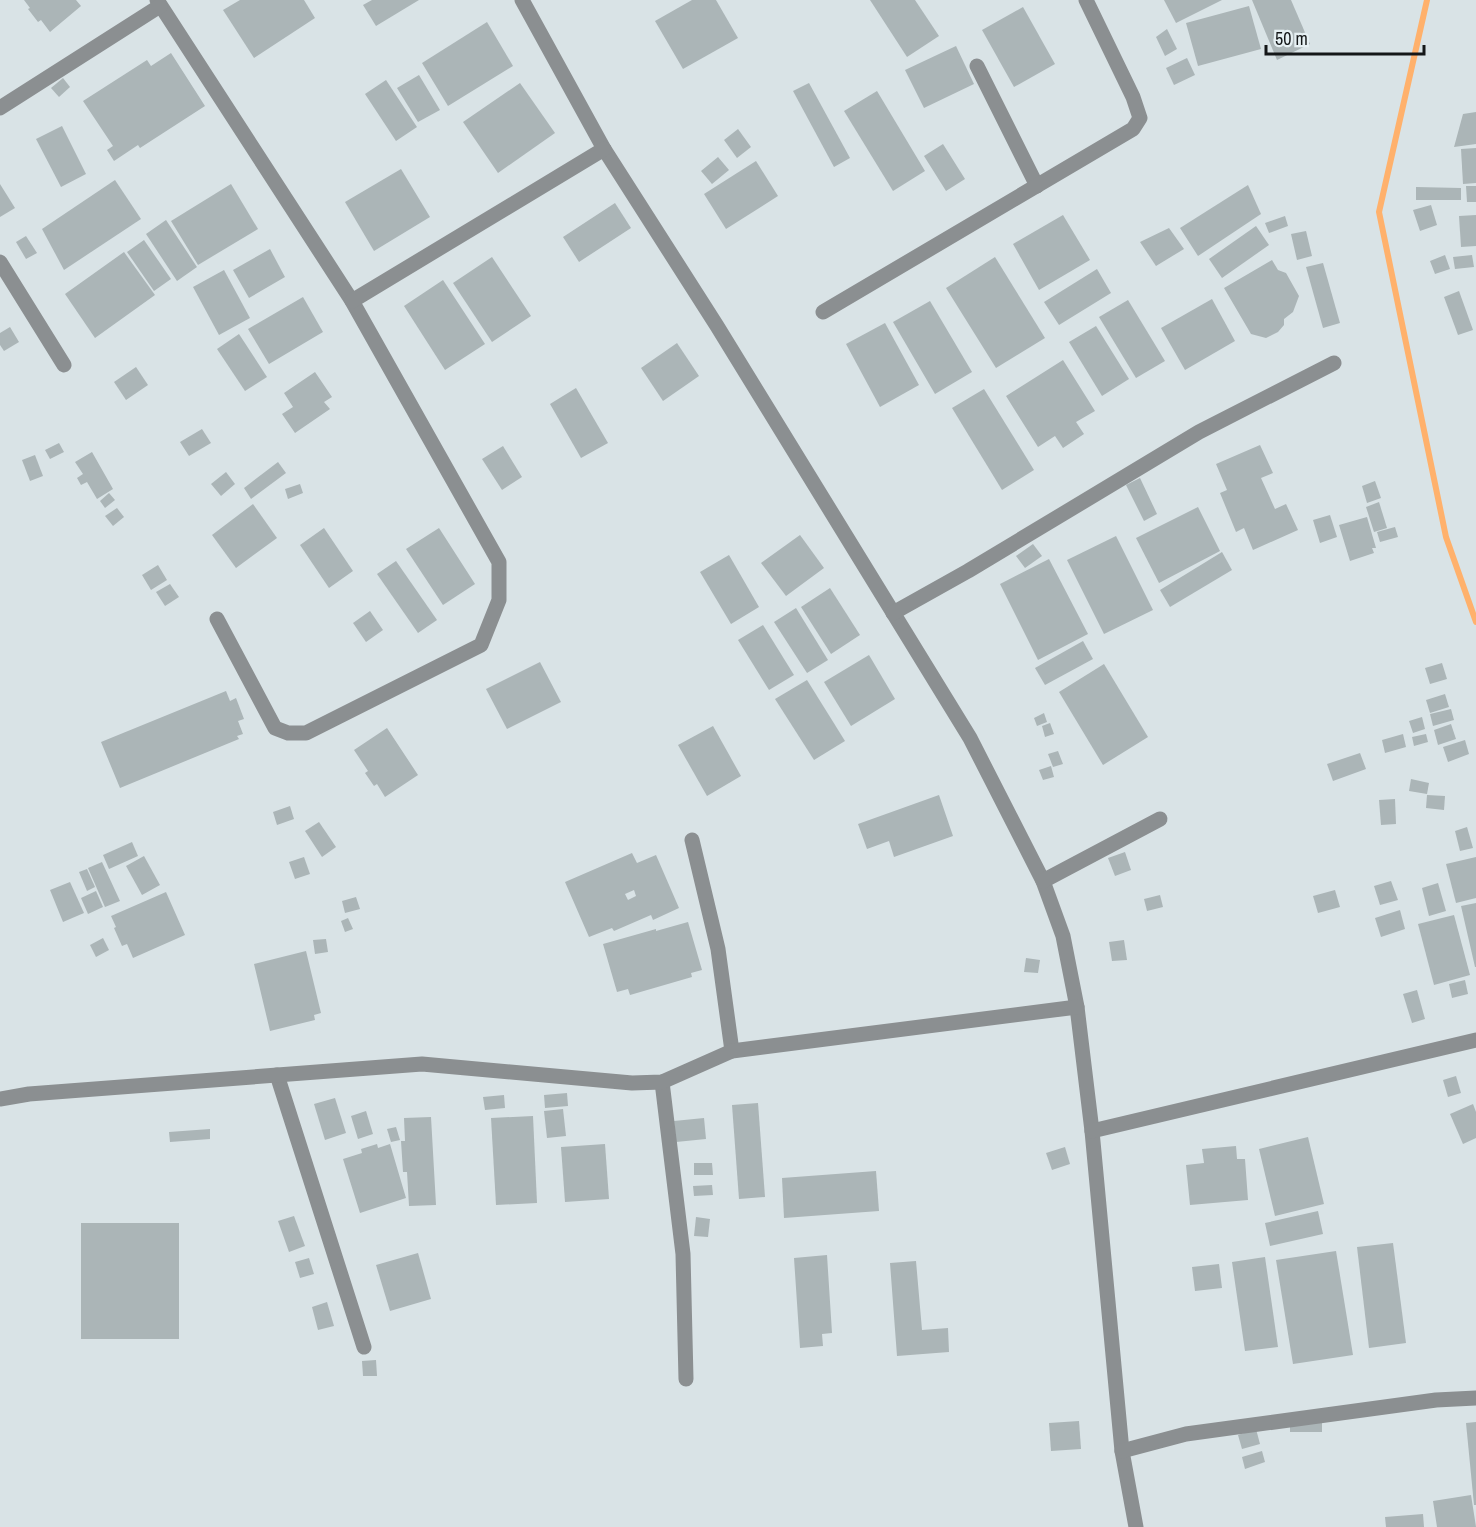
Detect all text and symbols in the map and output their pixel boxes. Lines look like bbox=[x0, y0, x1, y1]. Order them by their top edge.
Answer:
scale bar bbox=[1266, 18, 1424, 56]
text: 50 m bbox=[1275, 26, 1308, 51]

